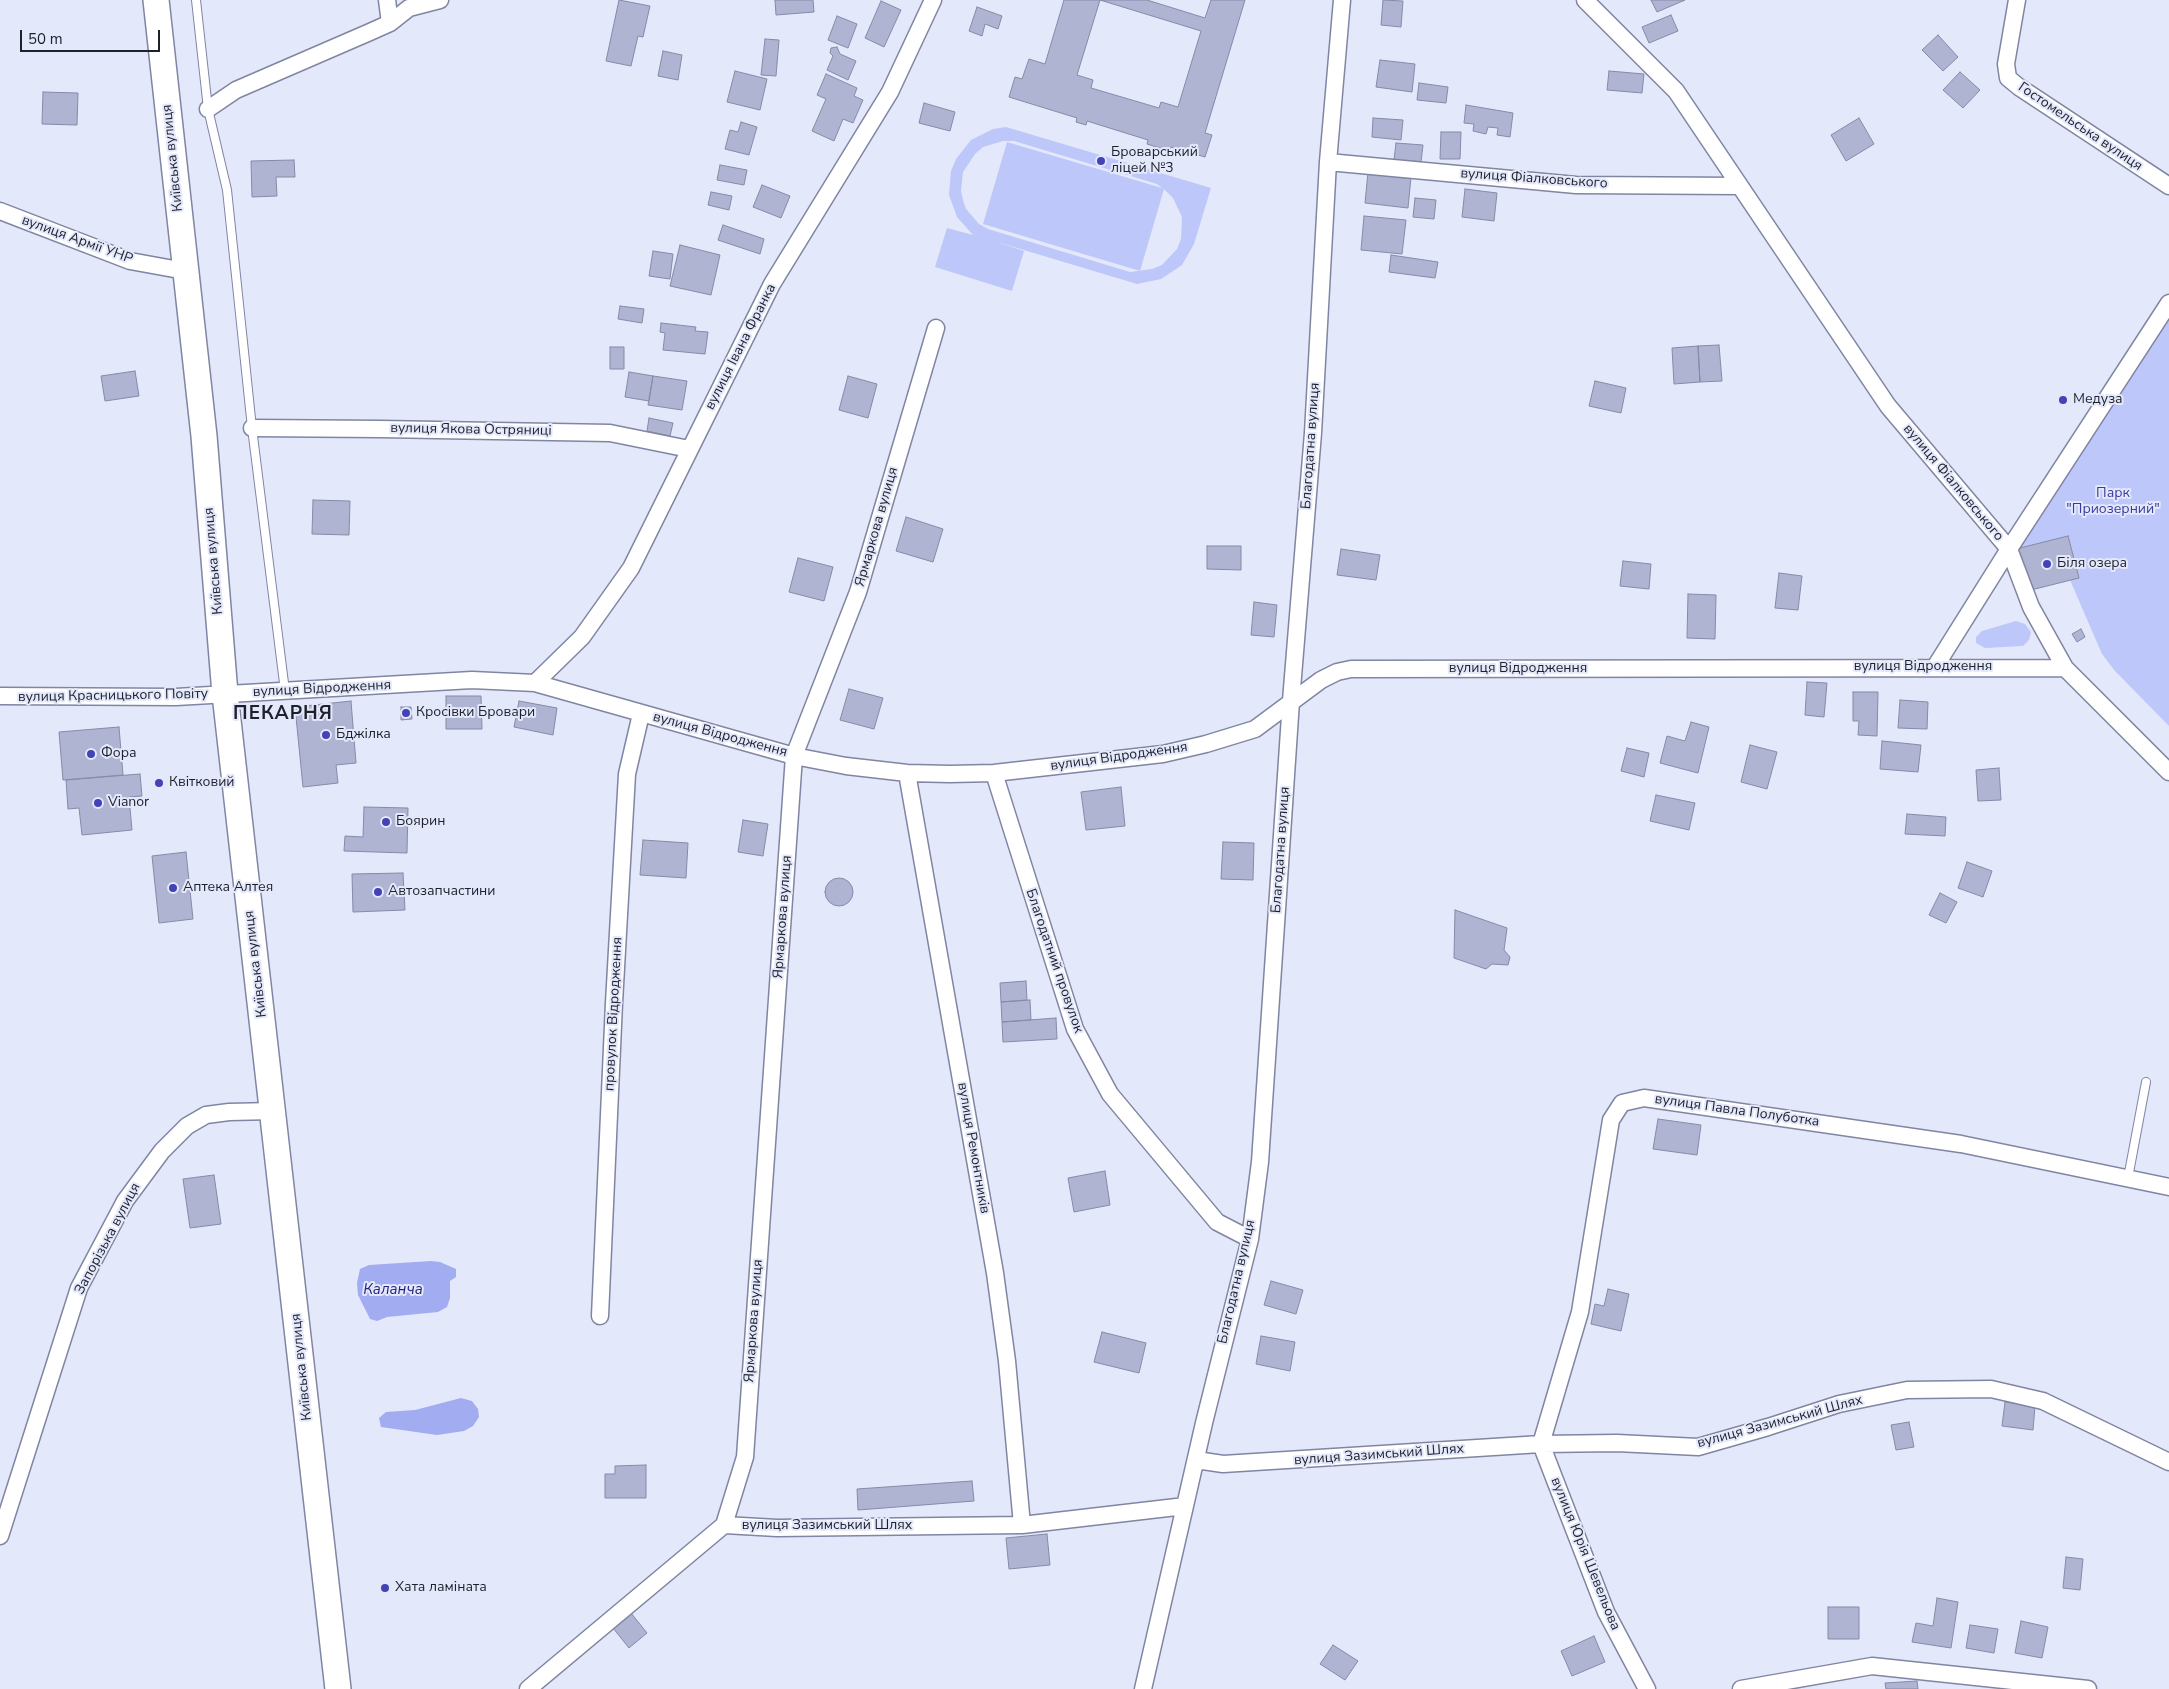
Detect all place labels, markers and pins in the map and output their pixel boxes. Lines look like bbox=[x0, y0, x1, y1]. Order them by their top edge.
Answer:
place label: Броварський ліцей №3 bbox=[1111, 145, 1198, 178]
marker: Броварський ліцей №3 bbox=[1095, 155, 1107, 167]
place label: Медуза bbox=[2073, 392, 2123, 408]
marker: Медуза bbox=[2057, 394, 2069, 406]
place label: Біля озера bbox=[2057, 556, 2127, 572]
marker: Біля озера bbox=[2041, 558, 2053, 570]
place label: Кросівки Бровари bbox=[416, 705, 535, 721]
marker: Кросівки Бровари bbox=[400, 707, 412, 719]
place label: Бджілка bbox=[336, 727, 391, 743]
marker: Бджілка bbox=[320, 729, 332, 741]
place label: Фора bbox=[101, 746, 137, 762]
marker: Фора bbox=[85, 748, 97, 760]
place label: Квітковий bbox=[169, 775, 235, 791]
marker: Квітковий bbox=[153, 777, 165, 789]
place label: Vianor bbox=[108, 795, 149, 811]
marker: Vianor bbox=[92, 797, 104, 809]
place label: Боярин bbox=[396, 814, 445, 830]
marker: Боярин bbox=[380, 816, 392, 828]
place label: Аптека Алтея bbox=[183, 880, 273, 896]
marker: Аптека Алтея bbox=[167, 882, 179, 894]
place label: Автозапчастини bbox=[388, 884, 495, 900]
marker: Автозапчастини bbox=[372, 886, 384, 898]
place label: Хата ламіната bbox=[395, 1580, 487, 1596]
marker: Хата ламіната bbox=[379, 1582, 391, 1594]

